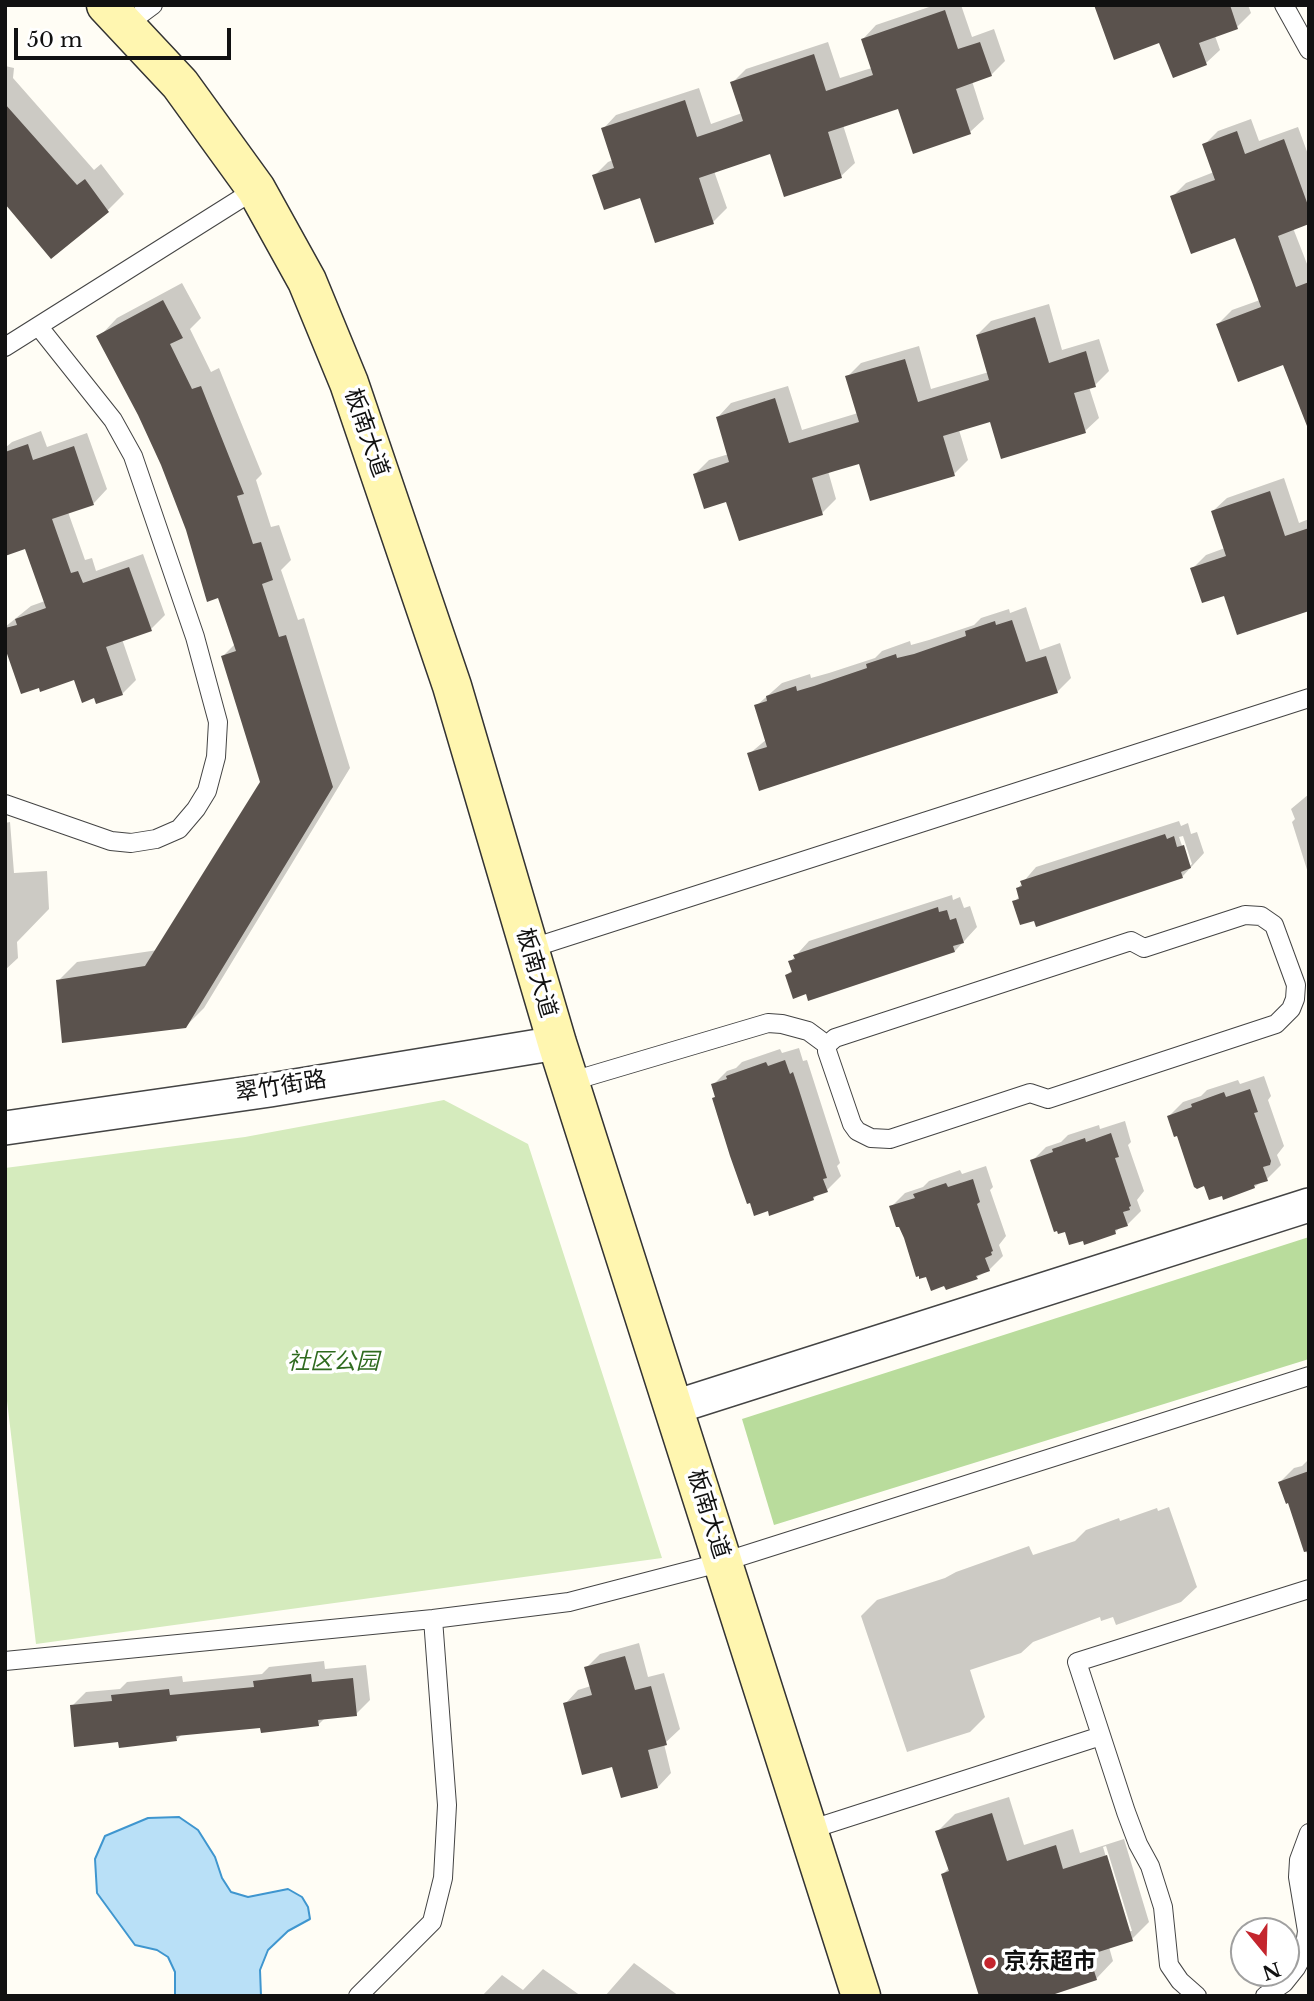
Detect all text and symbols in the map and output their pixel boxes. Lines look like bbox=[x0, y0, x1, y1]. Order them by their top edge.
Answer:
scale bar bbox=[18, 14, 234, 58]
text: 50 m bbox=[27, 27, 82, 53]
street label: 板南大道 bbox=[338, 385, 394, 481]
street label: 板南大道 bbox=[510, 925, 562, 1021]
street label: 翠竹街路 bbox=[233, 1066, 329, 1108]
park label: 社区公园 bbox=[287, 1349, 379, 1377]
street label: 板南大道 bbox=[681, 1466, 735, 1562]
north arrow bbox=[1230, 1917, 1300, 1987]
place label: 京东超市 bbox=[1004, 1949, 1096, 1977]
marker: 京东超市 bbox=[982, 1955, 998, 1971]
text: N bbox=[1259, 1957, 1284, 1984]

